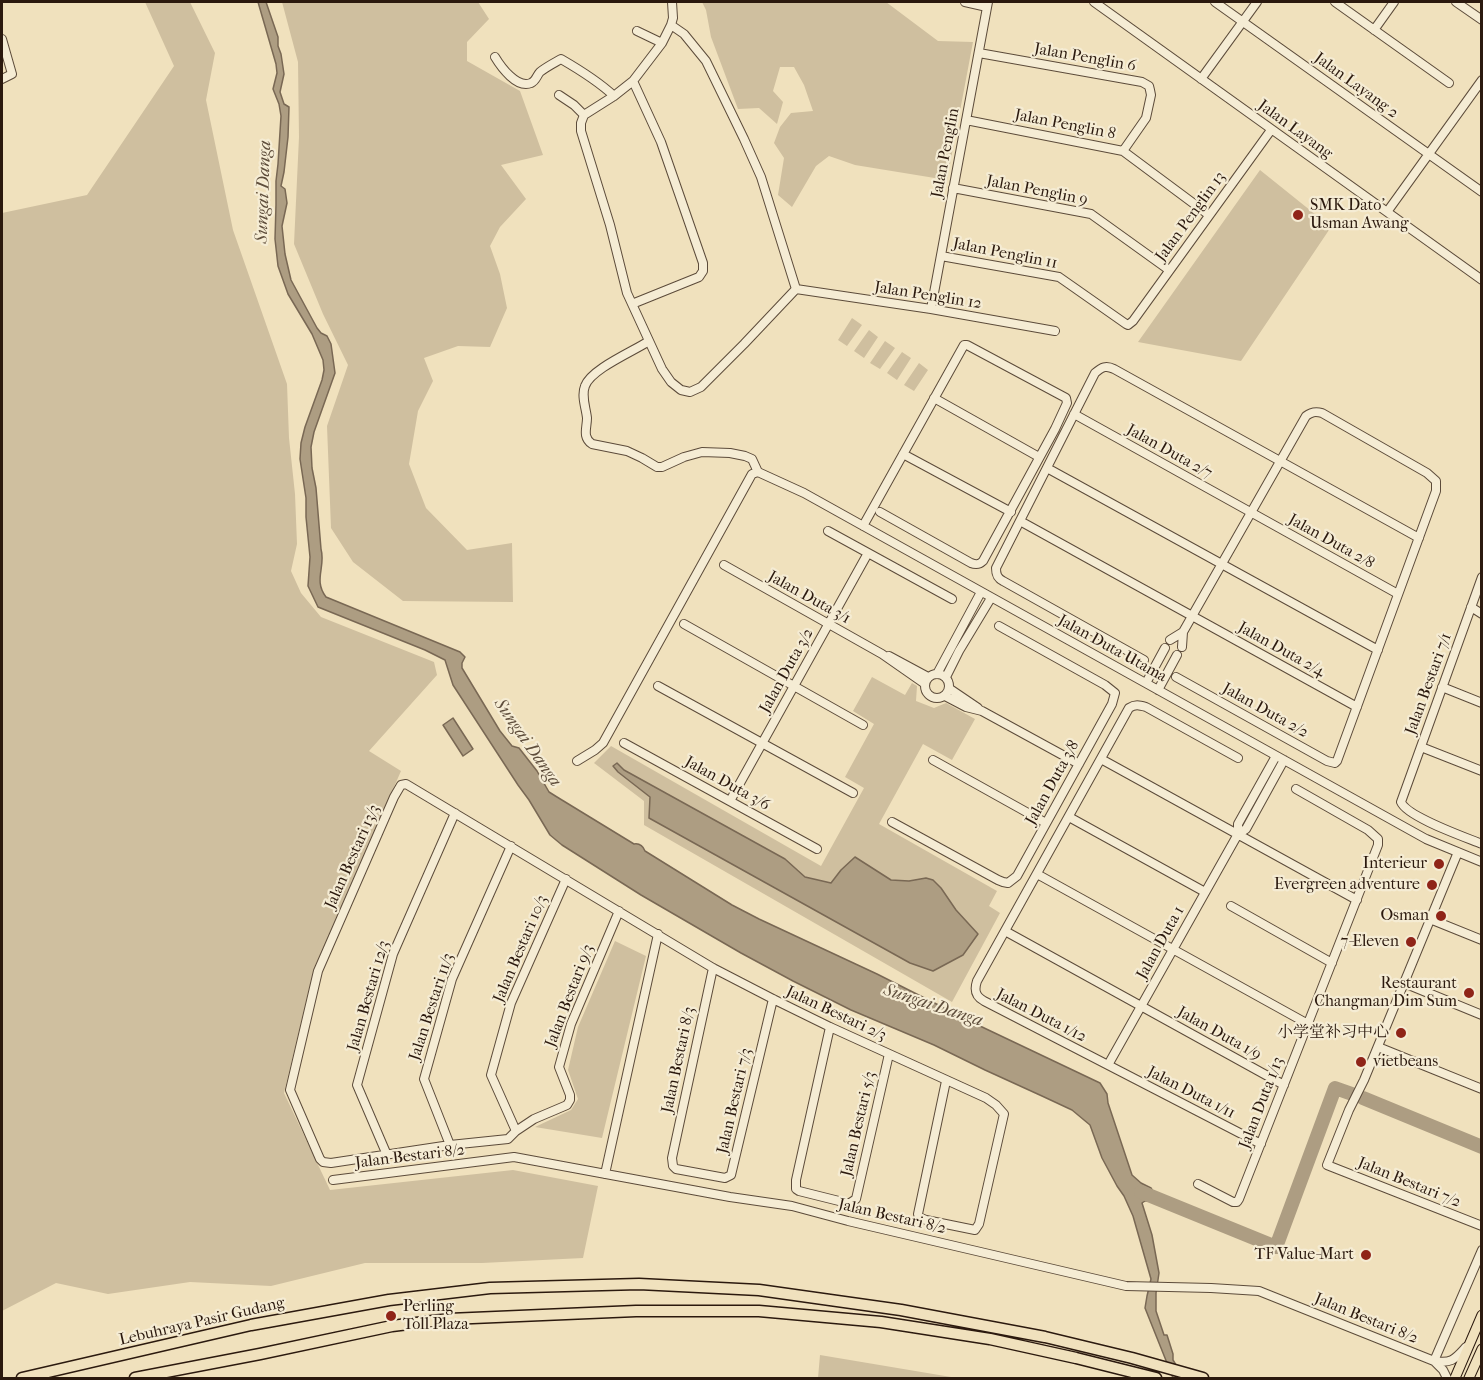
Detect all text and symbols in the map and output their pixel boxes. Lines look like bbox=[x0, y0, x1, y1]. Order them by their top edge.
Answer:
street label: Jalan Penglin 6 bbox=[1033, 40, 1137, 76]
street label: Jalan Layang 2 bbox=[1310, 49, 1402, 123]
street label: Jalan Layang bbox=[1254, 96, 1336, 164]
street label: Jalan Penglin bbox=[928, 106, 964, 200]
street label: Jalan Penglin 8 bbox=[1013, 106, 1117, 144]
water label: Sungai Danga bbox=[251, 140, 277, 244]
street label: Jalan Penglin 13 bbox=[1152, 168, 1230, 266]
street label: Jalan Penglin 9 bbox=[985, 172, 1089, 210]
place label: SMK Dato' Usman Awang bbox=[1310, 196, 1409, 234]
marker: SMK Dato' Usman Awang bbox=[1291, 208, 1305, 222]
street label: Jalan Penglin 11 bbox=[951, 234, 1059, 274]
street label: Jalan Penglin 12 bbox=[873, 278, 983, 314]
street label: Jalan Duta 2/7 bbox=[1123, 421, 1215, 483]
street label: Jalan Duta 2/8 bbox=[1285, 510, 1377, 574]
street label: Jalan Duta 3/1 bbox=[764, 567, 854, 629]
street label: Jalan Duta Utama bbox=[1054, 611, 1170, 687]
street label: Jalan Duta 2/4 bbox=[1234, 618, 1328, 682]
street label: Jalan Duta 3/2 bbox=[756, 625, 818, 717]
street label: Jalan Bestari 7/1 bbox=[1402, 630, 1456, 738]
street label: Jalan Duta 2/2 bbox=[1218, 679, 1312, 743]
water label: Sungai Danga bbox=[489, 695, 565, 791]
street label: Jalan Duta 3/8 bbox=[1022, 737, 1084, 829]
street label: Jalan Duta 3/6 bbox=[681, 753, 773, 815]
street label: Jalan Bestari 13/3 bbox=[321, 802, 385, 912]
place label: Interieur bbox=[1363, 854, 1427, 874]
marker: Interieur bbox=[1432, 857, 1446, 871]
place label: Evergreen adventure bbox=[1274, 875, 1420, 895]
marker: Evergreen adventure bbox=[1425, 878, 1439, 892]
street label: Jalan Bestari 10/3 bbox=[490, 892, 552, 1006]
street label: Jalan Duta 1 bbox=[1133, 903, 1189, 983]
place label: Osman bbox=[1380, 906, 1429, 926]
marker: Osman bbox=[1434, 909, 1448, 923]
place label: 7-Eleven bbox=[1340, 932, 1399, 952]
marker: 7-Eleven bbox=[1404, 935, 1418, 949]
street label: Jalan Bestari 12/3 bbox=[344, 938, 394, 1054]
street label: Jalan Bestari 9/3 bbox=[542, 942, 598, 1050]
street label: Jalan Bestari 11/3 bbox=[406, 951, 458, 1063]
place label: Restaurant Changman Dim Sum bbox=[1314, 974, 1457, 1012]
water label: Sungai Danga bbox=[881, 980, 985, 1032]
street label: Jalan Bestari 2/3 bbox=[783, 982, 889, 1046]
street label: Jalan Duta 1/12 bbox=[993, 985, 1089, 1047]
marker: Restaurant Changman Dim Sum bbox=[1462, 986, 1476, 1000]
street label: Jalan Duta 1/9 bbox=[1174, 1003, 1264, 1065]
street label: Jalan Bestari 8/3 bbox=[658, 1005, 700, 1115]
place label: 小学堂补习中心 bbox=[1277, 1023, 1389, 1043]
marker: 小学堂补习中心 bbox=[1394, 1026, 1408, 1040]
street label: Jalan Bestari 7/3 bbox=[714, 1046, 756, 1156]
place label: vietbeans bbox=[1373, 1052, 1438, 1072]
street label: Jalan Duta 1/13 bbox=[1236, 1054, 1288, 1152]
marker: vietbeans bbox=[1354, 1055, 1368, 1069]
street label: Jalan Duta 1/11 bbox=[1144, 1063, 1238, 1123]
street label: Jalan Bestari 5/3 bbox=[838, 1070, 880, 1178]
street label: Jalan Bestari 8/2 bbox=[354, 1141, 466, 1173]
street label: Jalan Bestari 7/2 bbox=[1355, 1154, 1463, 1212]
street label: Jalan Bestari 8/2 bbox=[836, 1195, 948, 1239]
place label: TF Value-Mart bbox=[1254, 1245, 1354, 1265]
marker: TF Value-Mart bbox=[1359, 1248, 1373, 1262]
street label: Jalan Bestari 8/2 bbox=[1311, 1289, 1421, 1349]
street label: Lebuhraya Pasir Gudang bbox=[117, 1294, 287, 1350]
place label: Perling Toll Plaza bbox=[403, 1297, 469, 1335]
marker: Perling Toll Plaza bbox=[384, 1309, 398, 1323]

